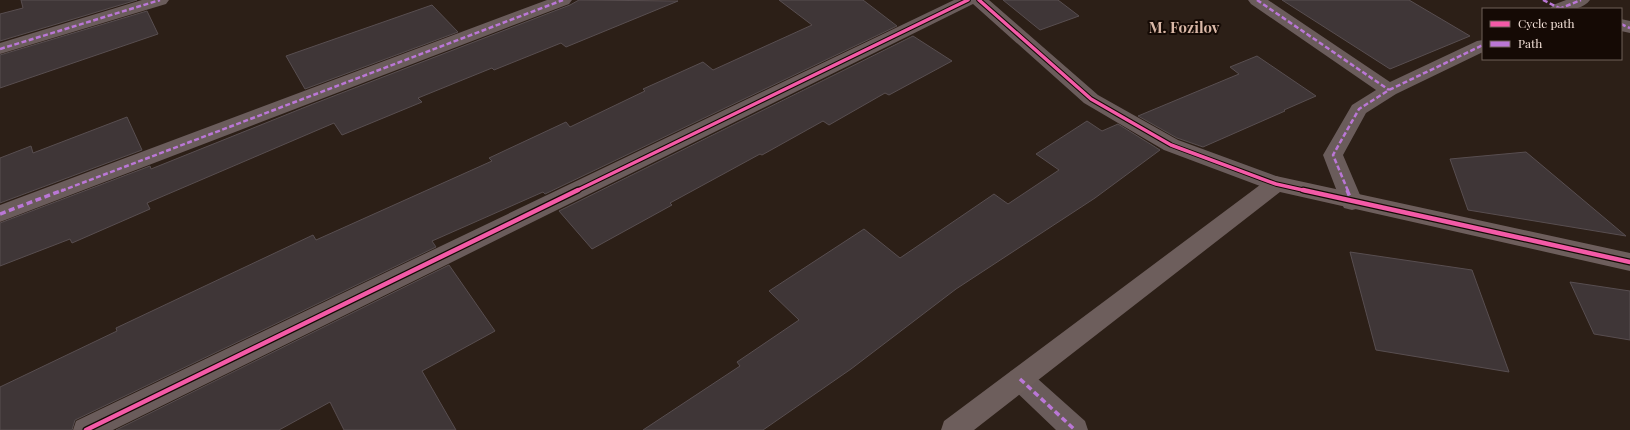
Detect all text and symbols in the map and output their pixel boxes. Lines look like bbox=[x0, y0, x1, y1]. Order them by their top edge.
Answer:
legend bbox=[1482, 8, 1622, 60]
text: Cycle path bbox=[1518, 15, 1575, 31]
district label: M. Fozilov bbox=[1149, 17, 1220, 37]
text: Path bbox=[1518, 35, 1542, 51]

